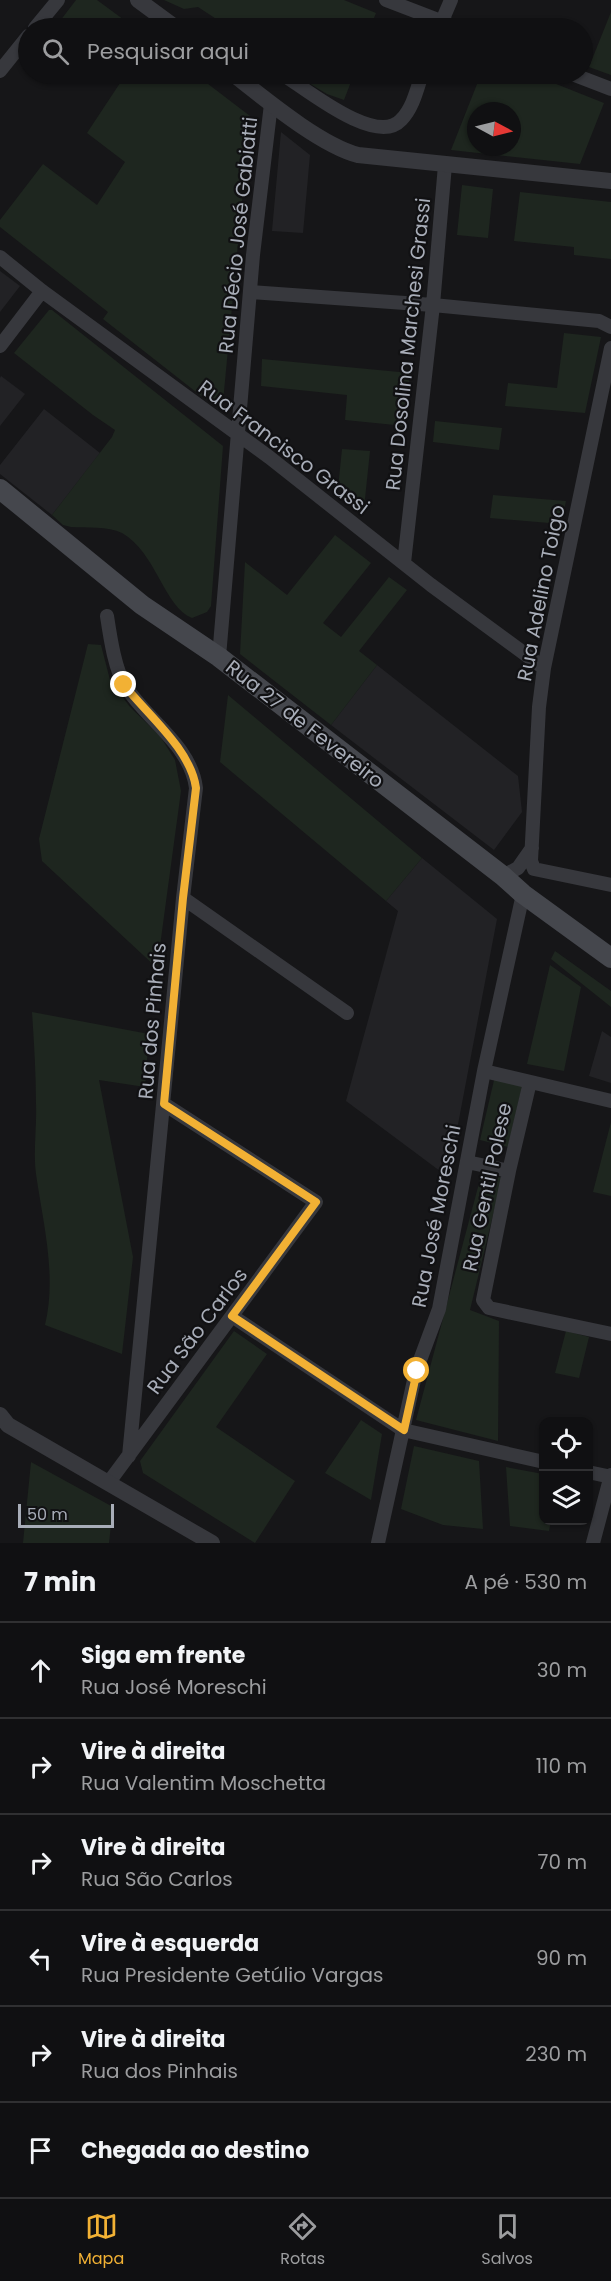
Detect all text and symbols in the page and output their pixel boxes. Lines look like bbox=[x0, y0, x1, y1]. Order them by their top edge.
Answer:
search box bbox=[18, 18, 593, 84]
icon: search bbox=[39, 35, 72, 68]
text: Pesquisar aqui bbox=[87, 36, 249, 67]
north arrow bbox=[467, 102, 521, 156]
street label: Rua Décio José Gabiatti bbox=[212, 115, 264, 355]
street label: Rua Dosolina Marchesi Grassi bbox=[379, 196, 437, 492]
street label: Rua Francisco Grassi bbox=[193, 373, 375, 521]
street label: Rua Adelino Toigo bbox=[510, 503, 572, 683]
street label: Rua 27 de Fevereiro bbox=[220, 653, 390, 795]
route end bbox=[110, 671, 136, 697]
street label: Rua dos Pinhais bbox=[131, 942, 173, 1100]
street label: Rua Gentil Polese bbox=[455, 1100, 519, 1274]
street label: Rua José Moreschi bbox=[405, 1122, 467, 1310]
street label: Rua São Carlos bbox=[140, 1262, 254, 1400]
route start bbox=[403, 1357, 429, 1383]
map controls bbox=[539, 1417, 593, 1525]
button: locate bbox=[539, 1417, 593, 1471]
button: layers bbox=[539, 1471, 593, 1525]
scale bar bbox=[18, 1501, 114, 1528]
text: 50 m bbox=[27, 1503, 68, 1526]
text: 7 min bbox=[24, 1564, 96, 1600]
text: A pé · 530 m bbox=[465, 1568, 587, 1596]
text: Siga em frente bbox=[81, 1640, 245, 1671]
icon: ahead bbox=[24, 1654, 57, 1687]
text: 30 m bbox=[537, 1656, 587, 1684]
text: Rua José Moreschi bbox=[81, 1673, 267, 1701]
text: Vire à direita bbox=[81, 1736, 226, 1767]
icon: right bbox=[24, 1750, 57, 1783]
text: 110 m bbox=[536, 1752, 587, 1780]
text: Rua Valentim Moschetta bbox=[81, 1769, 326, 1797]
text: Vire à direita bbox=[81, 1832, 226, 1863]
icon: right bbox=[24, 1846, 57, 1879]
text: 70 m bbox=[538, 1848, 587, 1876]
text: Rua São Carlos bbox=[81, 1865, 233, 1893]
text: Vire à esquerda bbox=[81, 1928, 259, 1959]
icon: left bbox=[24, 1942, 57, 1975]
text: 90 m bbox=[536, 1944, 587, 1972]
text: Rua Presidente Getúlio Vargas bbox=[81, 1961, 383, 1989]
text: Vire à direita bbox=[81, 2024, 226, 2055]
icon: right bbox=[24, 2038, 57, 2071]
text: 230 m bbox=[525, 2040, 587, 2068]
text: Rua dos Pinhais bbox=[81, 2057, 238, 2085]
icon: arrive bbox=[24, 2134, 57, 2167]
text: Chegada ao destino bbox=[81, 2135, 309, 2166]
tab: Mapa bbox=[78, 2210, 124, 2271]
tab: Rotas bbox=[280, 2210, 325, 2271]
tab: Salvos bbox=[481, 2210, 533, 2271]

